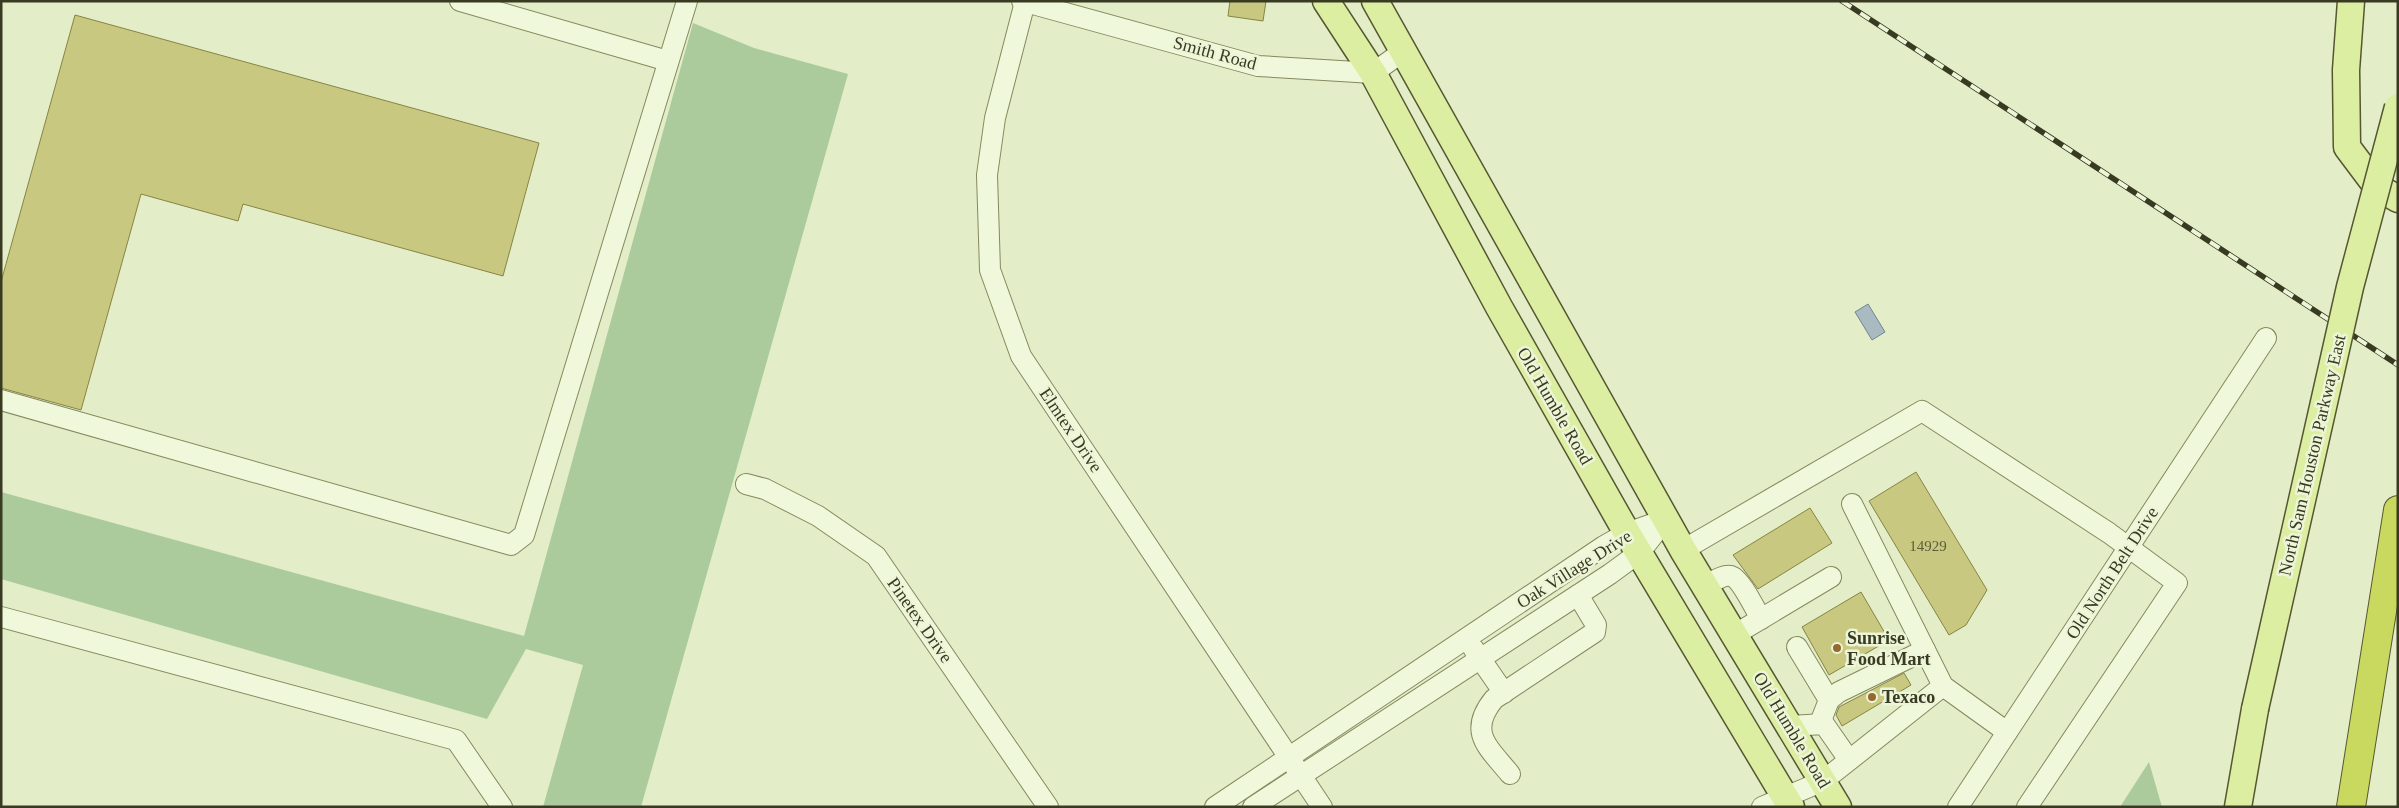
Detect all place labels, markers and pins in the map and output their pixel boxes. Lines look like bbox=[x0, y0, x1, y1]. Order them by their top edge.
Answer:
place label: Sunrise Food Mart bbox=[1847, 628, 1930, 669]
marker: Sunrise Food Mart bbox=[1831, 642, 1843, 654]
place label: Texaco bbox=[1882, 687, 1935, 707]
marker: Texaco bbox=[1866, 691, 1878, 703]

